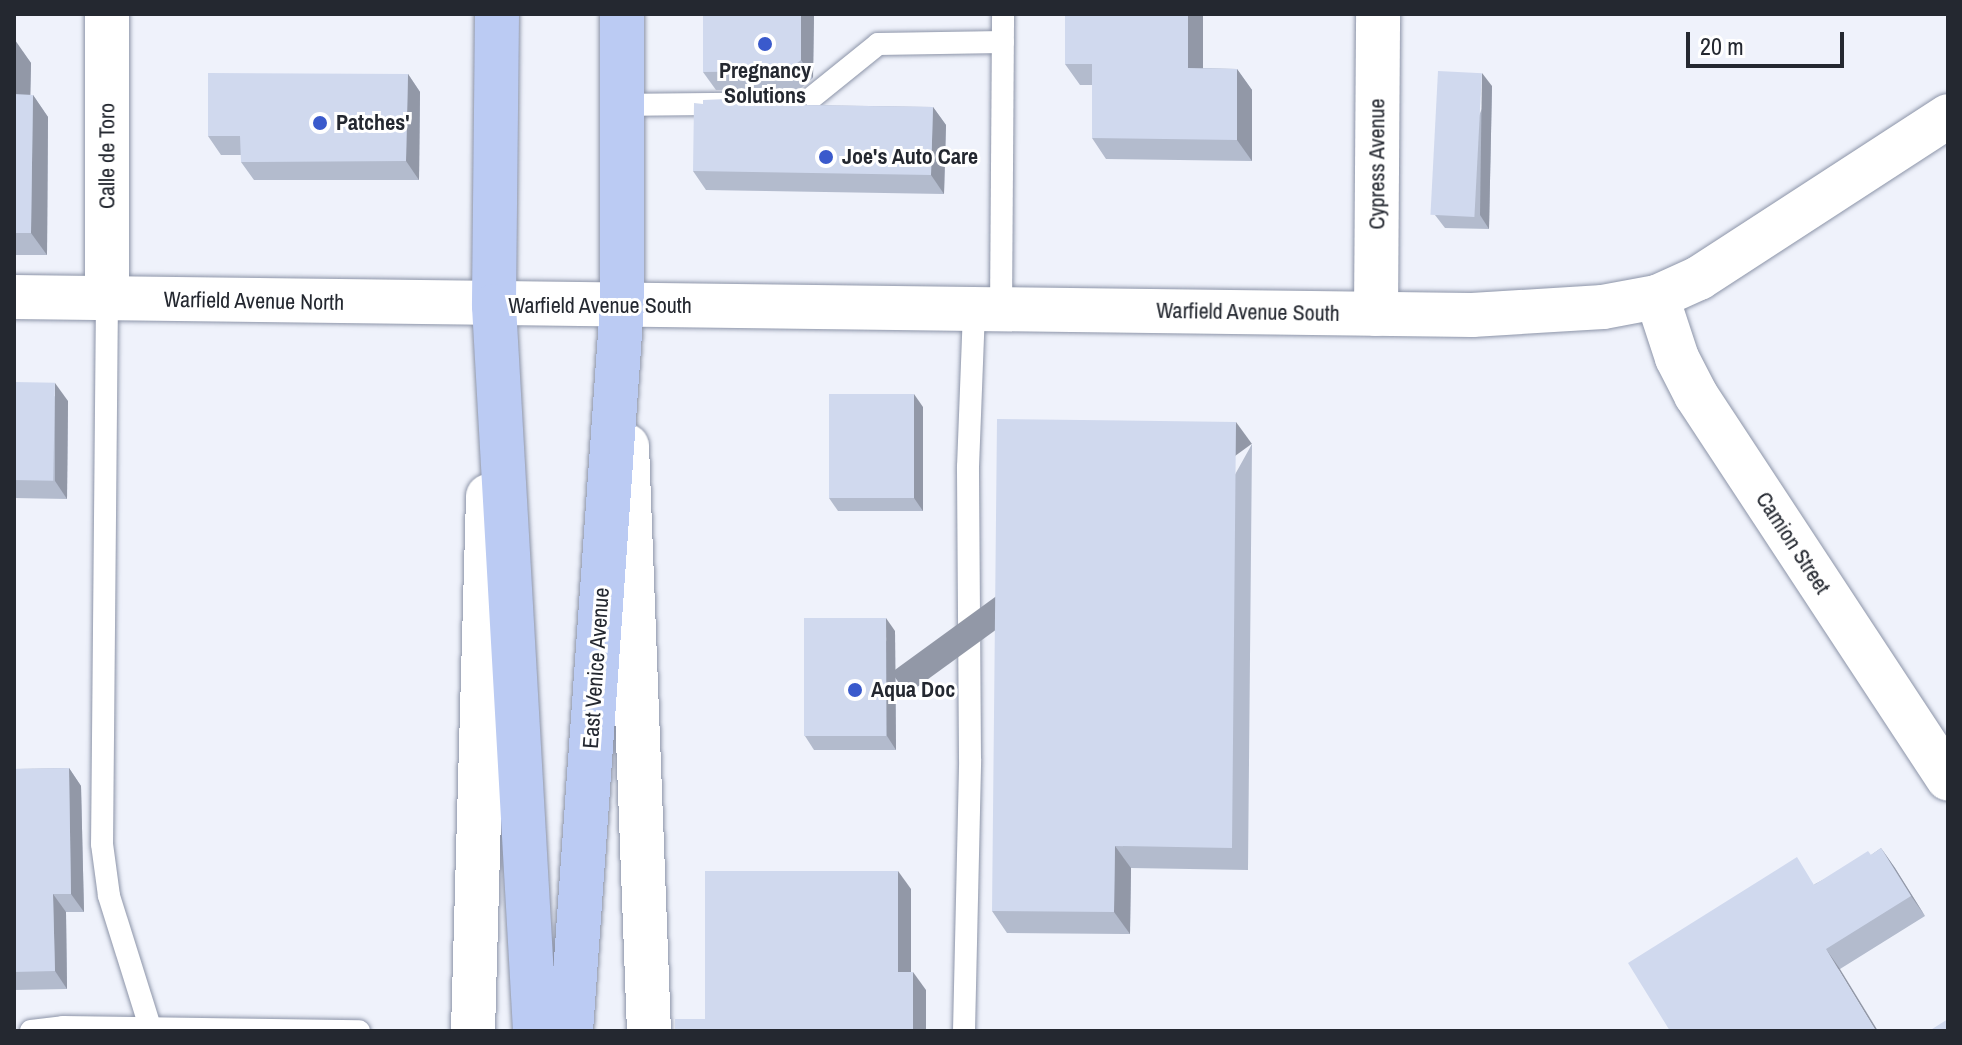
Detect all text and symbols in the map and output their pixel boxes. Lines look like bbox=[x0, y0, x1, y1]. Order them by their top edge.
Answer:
scale bar bbox=[1690, 16, 1848, 66]
text: 20 m bbox=[1700, 30, 1744, 62]
marker: Pregnancy Solutions bbox=[756, 35, 774, 53]
place label: Pregnancy Solutions bbox=[719, 57, 811, 108]
street label: Cypress Avenue bbox=[1364, 98, 1390, 230]
street label: Calle de Toro bbox=[94, 103, 120, 209]
place label: Patches' bbox=[336, 110, 409, 136]
marker: Patches' bbox=[311, 114, 329, 132]
place label: Joe's Auto Care bbox=[842, 144, 979, 170]
marker: Joe's Auto Care bbox=[817, 148, 835, 166]
street label: Warfield Avenue North bbox=[163, 286, 345, 316]
street label: Warfield Avenue South bbox=[508, 293, 692, 319]
street label: Warfield Avenue South bbox=[1156, 297, 1340, 327]
street label: Camion Street bbox=[1750, 487, 1836, 599]
street label: East Venice Avenue bbox=[577, 586, 615, 750]
place label: Aqua Doc bbox=[871, 677, 955, 703]
marker: Aqua Doc bbox=[846, 681, 864, 699]

